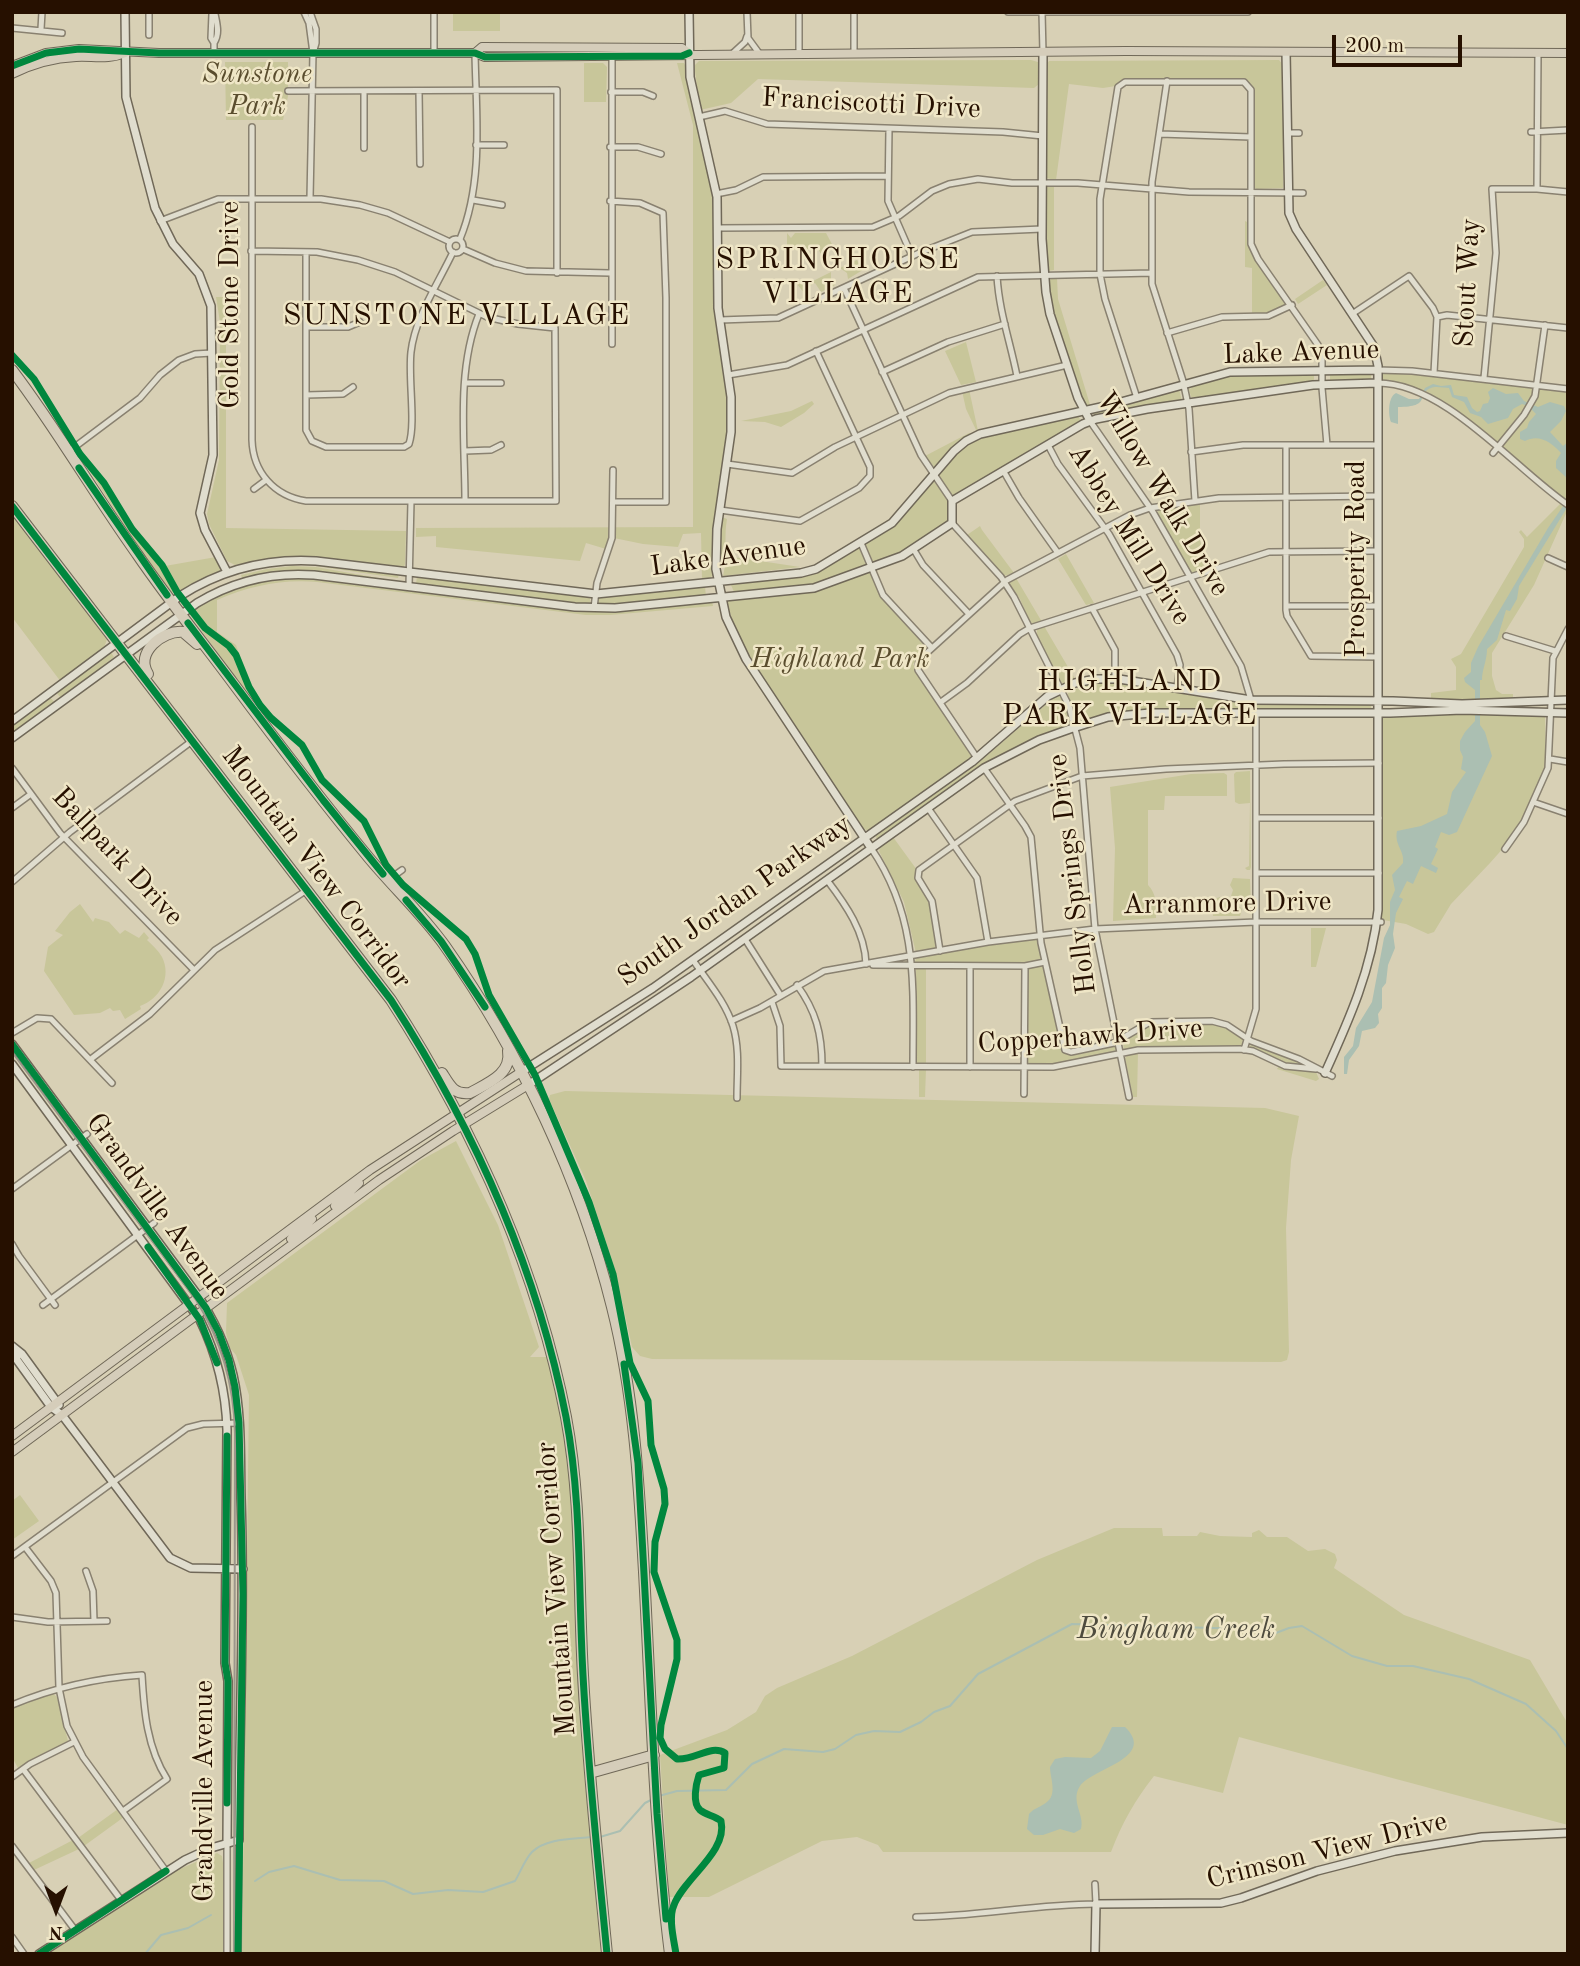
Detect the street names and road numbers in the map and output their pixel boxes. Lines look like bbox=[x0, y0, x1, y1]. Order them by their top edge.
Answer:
street label: Franciscotti Drive bbox=[760, 81, 982, 127]
street label: Gold Stone Drive bbox=[214, 201, 248, 409]
street label: Stout Way bbox=[1448, 217, 1488, 349]
street label: Lake Avenue bbox=[1222, 333, 1380, 373]
street label: Willow Walk Drive bbox=[1088, 385, 1236, 603]
street label: Abbey Mill Drive bbox=[1060, 438, 1198, 632]
street label: Prosperity Road bbox=[1340, 460, 1374, 658]
street label: Lake Avenue bbox=[648, 529, 808, 585]
street label: Mountain View Corridor bbox=[214, 740, 418, 996]
street label: Holly Springs Drive bbox=[1042, 752, 1104, 996]
street label: Ballpark Drive bbox=[44, 781, 190, 933]
street label: South Jordan Parkway bbox=[612, 808, 858, 994]
street label: Arranmore Drive bbox=[1122, 885, 1332, 923]
street label: Copperhawk Drive bbox=[976, 1012, 1204, 1062]
street label: Grandville Avenue bbox=[78, 1107, 236, 1307]
street label: Mountain View Corridor bbox=[530, 1441, 584, 1737]
street label: Grandville Avenue bbox=[188, 1680, 222, 1902]
street label: Crimson View Drive bbox=[1203, 1805, 1451, 1897]

